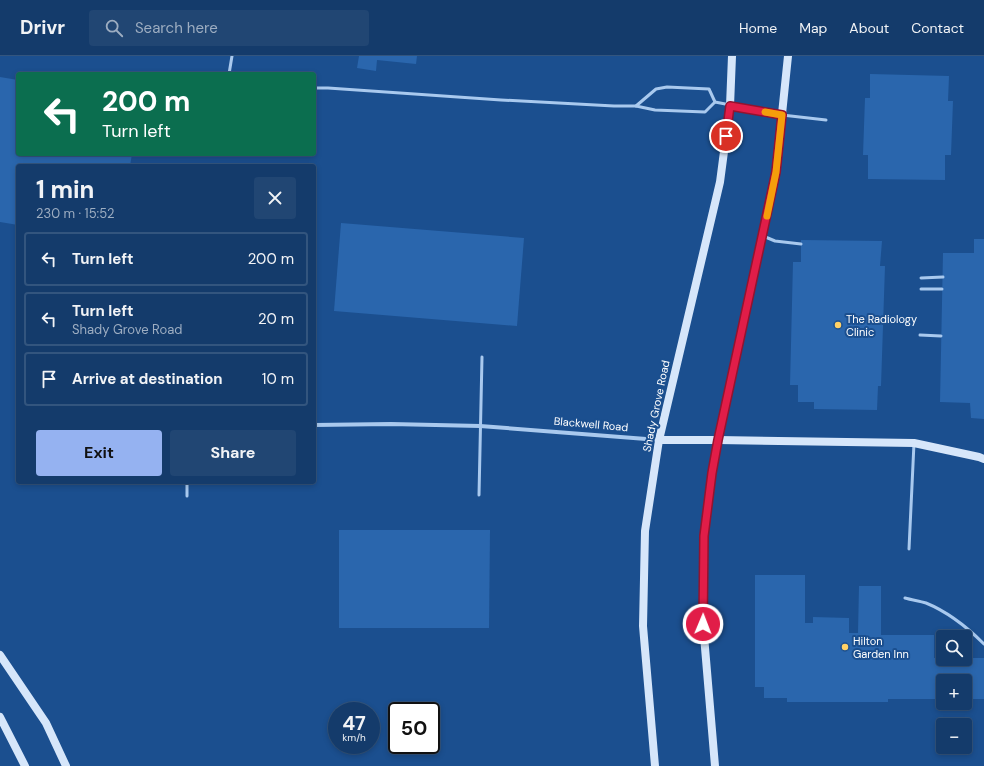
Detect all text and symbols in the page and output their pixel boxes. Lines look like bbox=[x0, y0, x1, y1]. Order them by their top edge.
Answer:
search box bbox=[89, 10, 369, 46]
text: Drivr bbox=[20, 15, 65, 40]
icon: search bbox=[103, 17, 125, 39]
text: Search here bbox=[135, 18, 218, 38]
text: Home bbox=[739, 19, 777, 37]
text: Map bbox=[799, 19, 827, 37]
text: About bbox=[849, 19, 889, 37]
text: Contact bbox=[911, 19, 964, 37]
text: 200 m bbox=[102, 83, 190, 120]
icon: left bbox=[36, 88, 88, 140]
text: Turn left bbox=[102, 119, 171, 143]
pin bbox=[709, 119, 743, 153]
icon: arrive bbox=[715, 125, 737, 147]
text: 1 min bbox=[36, 174, 94, 205]
button: close bbox=[254, 177, 296, 219]
text: 230 m · 15:52 bbox=[36, 205, 114, 222]
icon: left bbox=[38, 248, 60, 270]
text: Turn left bbox=[72, 249, 133, 269]
text: 200 m bbox=[248, 249, 294, 269]
text: Turn left bbox=[72, 301, 133, 321]
icon: left bbox=[38, 308, 60, 330]
text: 20 m bbox=[258, 309, 294, 329]
place label: The Radiology Clinic bbox=[846, 312, 917, 339]
marker: The Radiology Clinic bbox=[833, 320, 843, 330]
text: Shady Grove Road bbox=[72, 321, 182, 338]
street label: Shady Grove Road bbox=[639, 359, 673, 453]
icon: arrive bbox=[38, 368, 60, 390]
text: Arrive at destination bbox=[72, 369, 223, 389]
text: 10 m bbox=[262, 369, 294, 389]
street label: Blackwell Road bbox=[553, 414, 629, 434]
button: Exit bbox=[36, 430, 162, 476]
button: Share bbox=[170, 430, 296, 476]
position arrow bbox=[682, 603, 724, 645]
map controls bbox=[936, 630, 972, 754]
button: search bbox=[936, 630, 972, 666]
place label: Hilton Garden Inn bbox=[853, 634, 909, 661]
marker: Hilton Garden Inn bbox=[840, 642, 850, 652]
button: + bbox=[936, 674, 972, 710]
speed limit sign: 50 bbox=[388, 702, 440, 754]
text: 47 bbox=[342, 710, 366, 736]
button: − bbox=[936, 718, 972, 754]
text: km/h bbox=[342, 731, 366, 744]

